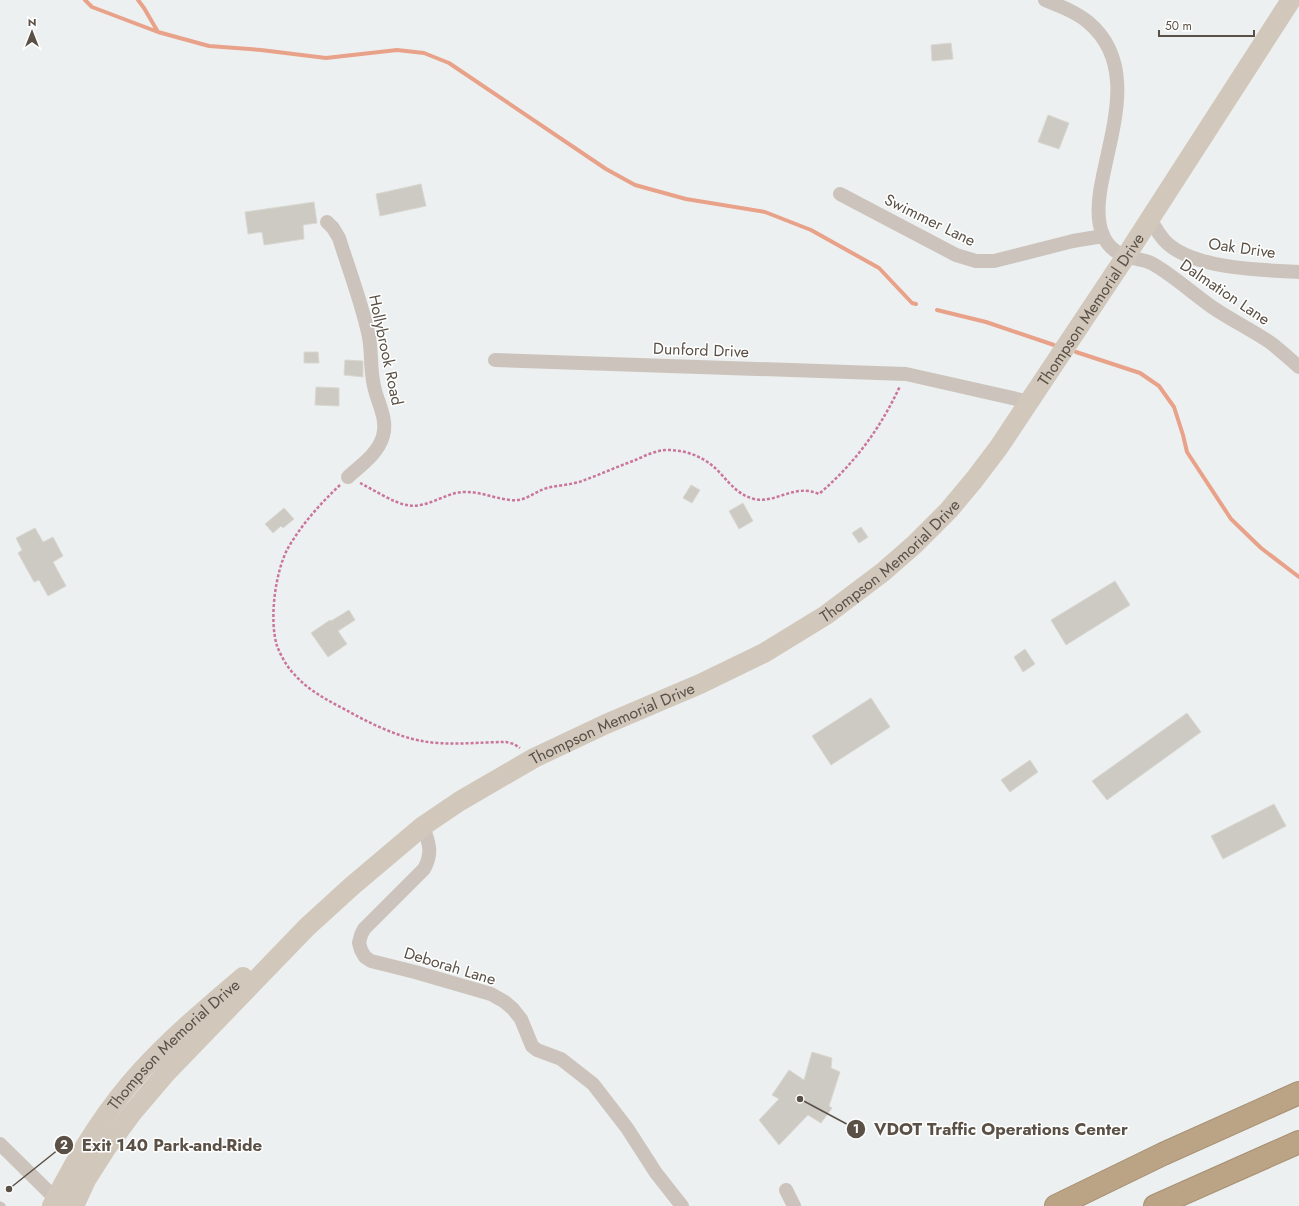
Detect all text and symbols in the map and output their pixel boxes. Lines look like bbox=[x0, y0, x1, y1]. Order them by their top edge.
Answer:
north arrow bbox=[12, 12, 52, 52]
scale bar bbox=[1159, 12, 1254, 38]
text: N bbox=[28, 14, 36, 30]
text: 50 m bbox=[1165, 17, 1192, 35]
street label: Swimmer Lane bbox=[881, 188, 979, 252]
street label: Thompson Memorial Drive bbox=[1032, 228, 1149, 390]
street label: Oak Drive bbox=[1207, 232, 1277, 264]
street label: Dalmation Lane bbox=[1175, 253, 1275, 331]
street label: Hollybrook Road bbox=[363, 292, 409, 408]
street label: Dunford Drive bbox=[653, 337, 749, 363]
street label: Thompson Memorial Drive bbox=[815, 494, 965, 628]
street label: Thompson Memorial Drive bbox=[525, 676, 698, 770]
street label: Deborah Lane bbox=[401, 941, 499, 991]
street label: Thompson Memorial Drive bbox=[102, 973, 245, 1115]
callout: VDOT Traffic Operations Center bbox=[846, 1114, 1136, 1143]
text: VDOT Traffic Operations Center bbox=[873, 1117, 1128, 1141]
text: 1 bbox=[853, 1120, 859, 1138]
callout: Exit 140 Park-and-Ride bbox=[54, 1130, 270, 1159]
text: Exit 140 Park-and-Ride bbox=[82, 1133, 262, 1157]
text: 2 bbox=[60, 1136, 68, 1154]

